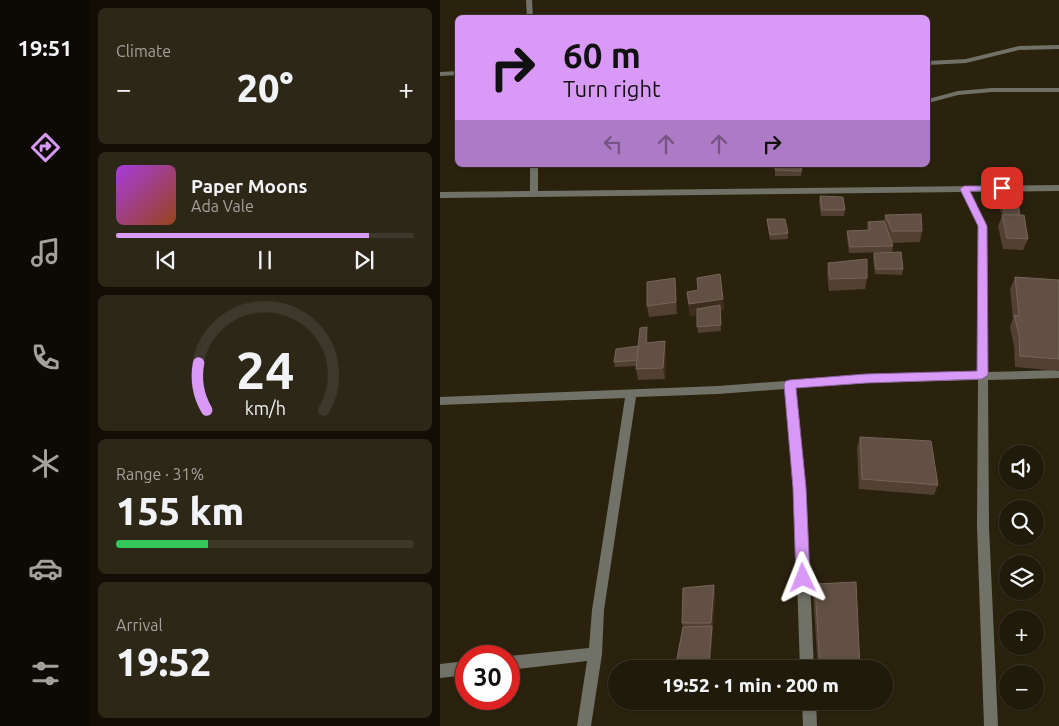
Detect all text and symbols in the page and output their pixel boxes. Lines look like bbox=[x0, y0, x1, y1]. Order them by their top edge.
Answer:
text: 19:51 bbox=[17, 35, 73, 60]
icon: right bbox=[480, 35, 545, 100]
text: 60 m bbox=[563, 35, 641, 75]
text: Climate bbox=[116, 42, 171, 60]
text: 20° bbox=[237, 67, 293, 109]
text: − bbox=[116, 73, 132, 104]
text: + bbox=[398, 73, 414, 104]
text: Turn right bbox=[563, 76, 661, 101]
icon: directions bbox=[28, 130, 63, 165]
icon: left bbox=[599, 130, 627, 158]
icon: ahead bbox=[652, 130, 680, 158]
icon: ahead bbox=[705, 130, 733, 158]
icon: right bbox=[758, 130, 786, 158]
pin bbox=[981, 167, 1023, 209]
icon: arrive bbox=[988, 174, 1016, 202]
text: Paper Moons bbox=[191, 175, 308, 197]
text: Ada Vale bbox=[191, 197, 254, 215]
icon: music bbox=[28, 235, 63, 270]
icon: previous bbox=[152, 246, 180, 274]
icon: pause bbox=[251, 246, 279, 274]
icon: next bbox=[350, 246, 378, 274]
icon: phone bbox=[28, 340, 63, 375]
text: 24 bbox=[236, 341, 294, 399]
text: km/h bbox=[244, 398, 286, 418]
map controls bbox=[999, 445, 1044, 710]
button: sound bbox=[999, 445, 1044, 490]
icon: climate bbox=[28, 446, 63, 481]
text: Range · 31% bbox=[116, 465, 204, 483]
text: 155 km bbox=[116, 490, 244, 532]
button: search bbox=[999, 500, 1044, 545]
icon: car bbox=[28, 551, 63, 586]
position arrow bbox=[776, 551, 828, 603]
button: layers bbox=[999, 555, 1044, 600]
button: + bbox=[999, 610, 1044, 655]
text: Arrival bbox=[116, 616, 163, 634]
text: 19:52 bbox=[116, 641, 211, 683]
speed limit sign: 30 bbox=[455, 645, 520, 710]
icon: filters bbox=[28, 656, 63, 691]
button: − bbox=[999, 665, 1044, 710]
text: 19:52 · 1 min · 200 m bbox=[662, 674, 839, 696]

